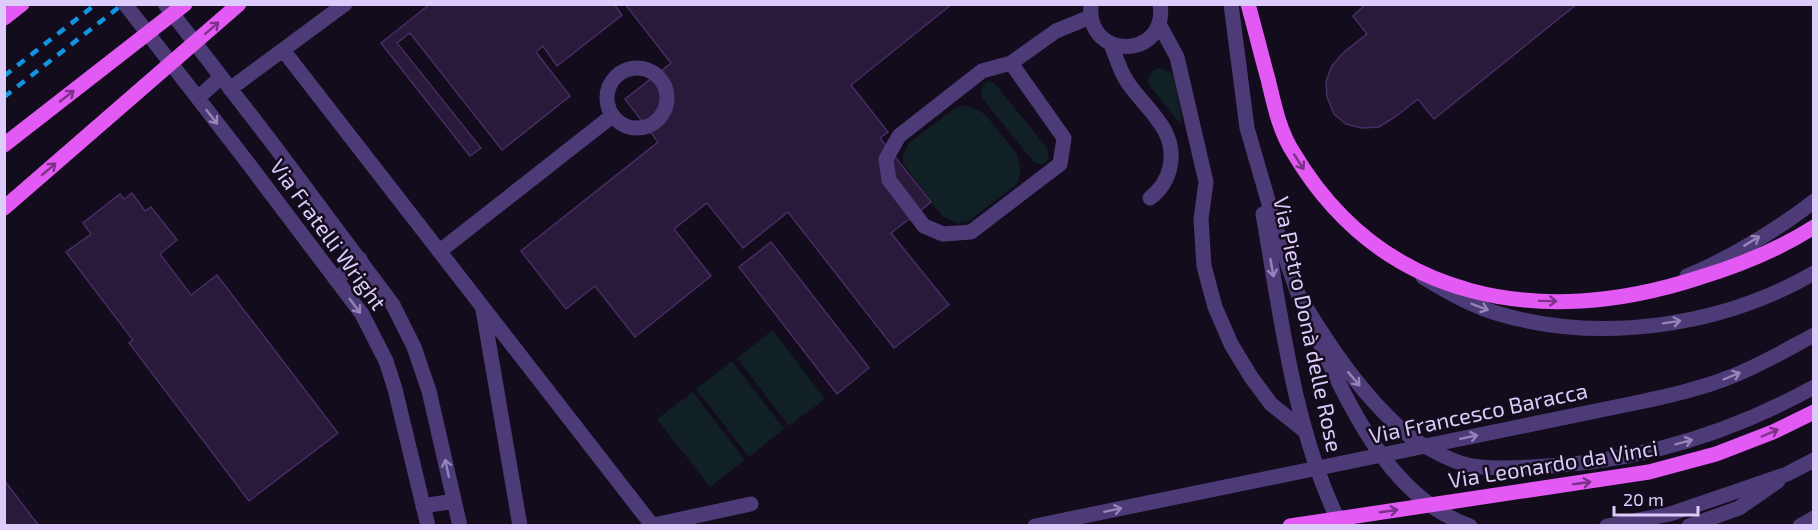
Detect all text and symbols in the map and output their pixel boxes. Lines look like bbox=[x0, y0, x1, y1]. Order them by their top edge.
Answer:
one-way arrow bbox=[204, 21, 219, 35]
one-way arrow bbox=[59, 90, 75, 103]
one-way arrow bbox=[206, 109, 219, 125]
one-way arrow bbox=[1294, 153, 1306, 170]
street label: Via Fratelli Wright bbox=[266, 154, 392, 314]
one-way arrow bbox=[41, 163, 57, 176]
street label: Via Pietro Donà delle Rose bbox=[1269, 194, 1349, 454]
one-way arrow bbox=[1743, 235, 1760, 247]
one-way arrow bbox=[1267, 257, 1278, 277]
one-way arrow bbox=[1538, 296, 1557, 307]
one-way arrow bbox=[349, 297, 362, 313]
one-way arrow bbox=[1470, 302, 1488, 313]
one-way arrow bbox=[1661, 316, 1681, 327]
one-way arrow bbox=[1722, 370, 1741, 381]
one-way arrow bbox=[1347, 371, 1361, 386]
street label: Via Francesco Baracca bbox=[1366, 376, 1590, 448]
one-way arrow bbox=[1760, 427, 1779, 438]
one-way arrow bbox=[1459, 431, 1478, 442]
street label: Via Leonardo da Vinci bbox=[1446, 434, 1660, 492]
one-way arrow bbox=[1674, 436, 1693, 448]
one-way arrow bbox=[441, 459, 453, 478]
one-way arrow bbox=[1572, 477, 1591, 488]
scale bar bbox=[1614, 479, 1698, 517]
text: 20 m bbox=[1623, 488, 1664, 510]
one-way arrow bbox=[1103, 504, 1123, 515]
one-way arrow bbox=[1379, 505, 1398, 516]

